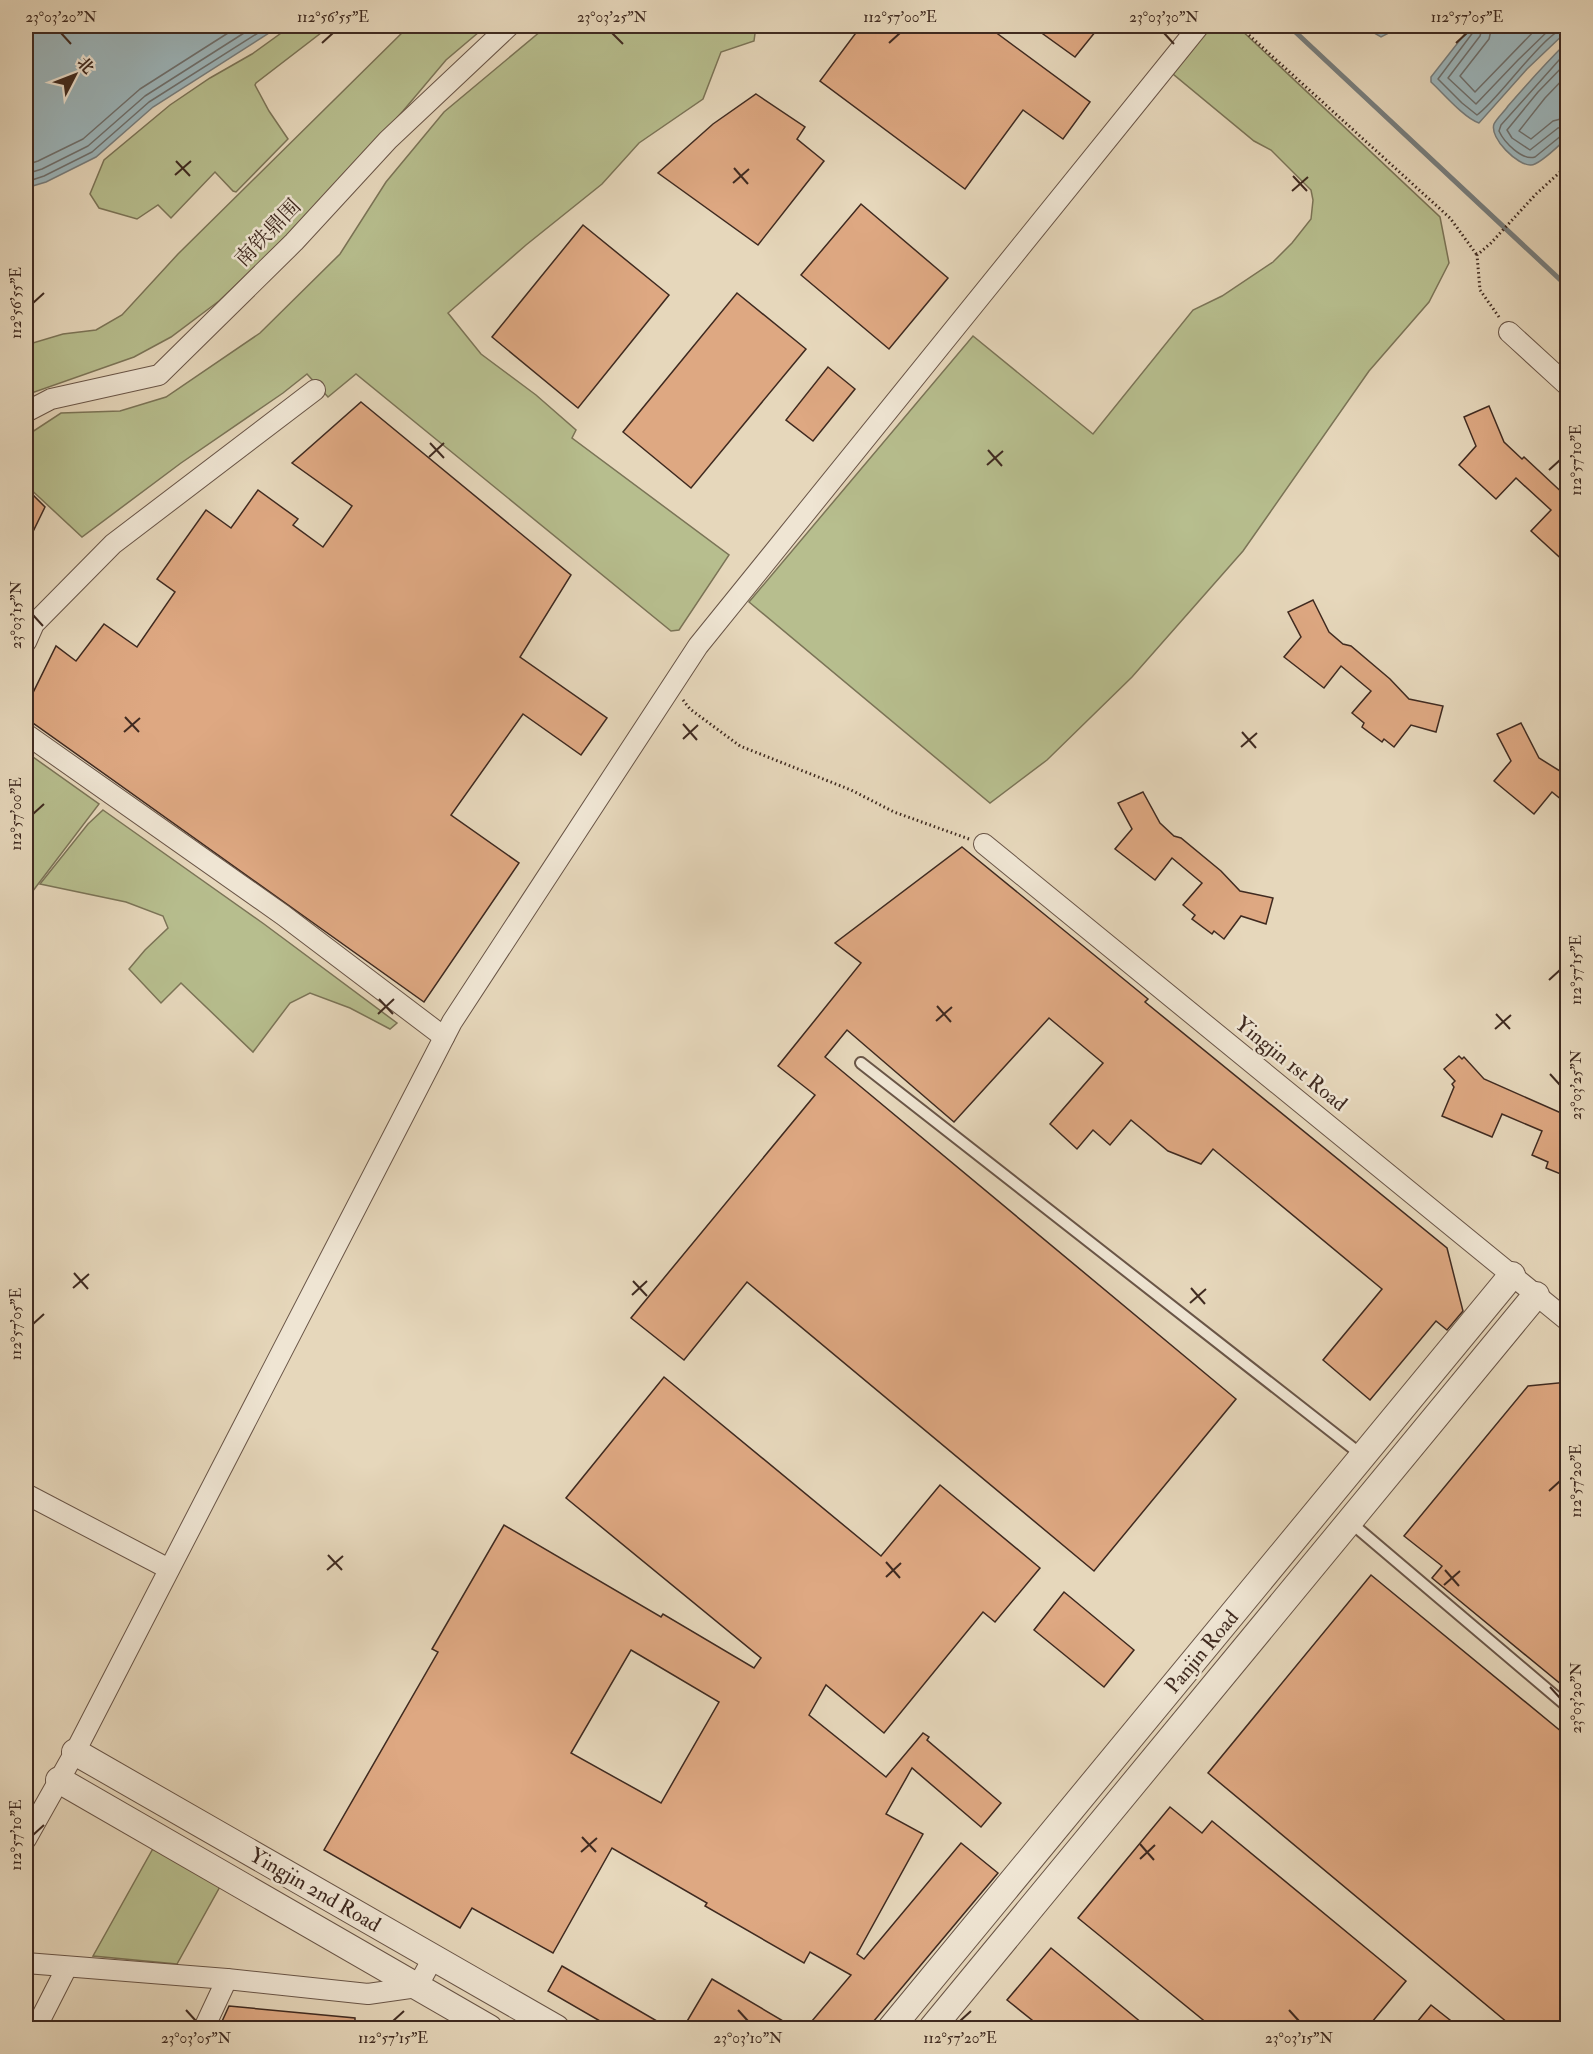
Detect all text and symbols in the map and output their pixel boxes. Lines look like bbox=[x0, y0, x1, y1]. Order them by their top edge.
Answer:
text: 23°03'20"N bbox=[25, 8, 97, 27]
text: 112°56'55"E bbox=[297, 8, 369, 27]
text: 23°03'25"N bbox=[577, 8, 648, 27]
text: 112°57'00"E bbox=[863, 8, 937, 27]
text: 23°03'30"N bbox=[1129, 8, 1199, 27]
text: 112°57'05"E bbox=[1431, 8, 1503, 27]
north arrow bbox=[45, 45, 105, 105]
text: 北 bbox=[73, 53, 98, 78]
street label: 南铁鼎围 bbox=[229, 193, 307, 273]
text: 112°56'55"E bbox=[7, 267, 26, 339]
text: 112°57'10"E bbox=[1567, 424, 1586, 496]
text: 23°03'15"N bbox=[7, 581, 26, 649]
text: 112°57'00"E bbox=[7, 777, 26, 851]
text: 112°57'15"E bbox=[1567, 935, 1586, 1005]
street label: Yingjin 1st Road bbox=[1229, 1010, 1353, 1118]
text: 23°03'25"N bbox=[1567, 1049, 1586, 1120]
text: 112°57'05"E bbox=[7, 1288, 26, 1360]
text: 112°57'20"E bbox=[1567, 1444, 1586, 1518]
street label: Panjin Road bbox=[1159, 1604, 1245, 1699]
text: 23°03'20"N bbox=[1567, 1662, 1586, 1734]
text: 112°57'10"E bbox=[7, 1799, 26, 1871]
street label: Yingjin 2nd Road bbox=[245, 1842, 386, 1939]
text: 23°03'05"N bbox=[161, 2029, 232, 2048]
text: 112°57'15"E bbox=[358, 2029, 428, 2048]
text: 23°03'10"N bbox=[714, 2029, 783, 2048]
text: 112°57'20"E bbox=[923, 2029, 997, 2048]
text: 23°03'15"N bbox=[1265, 2029, 1333, 2048]

